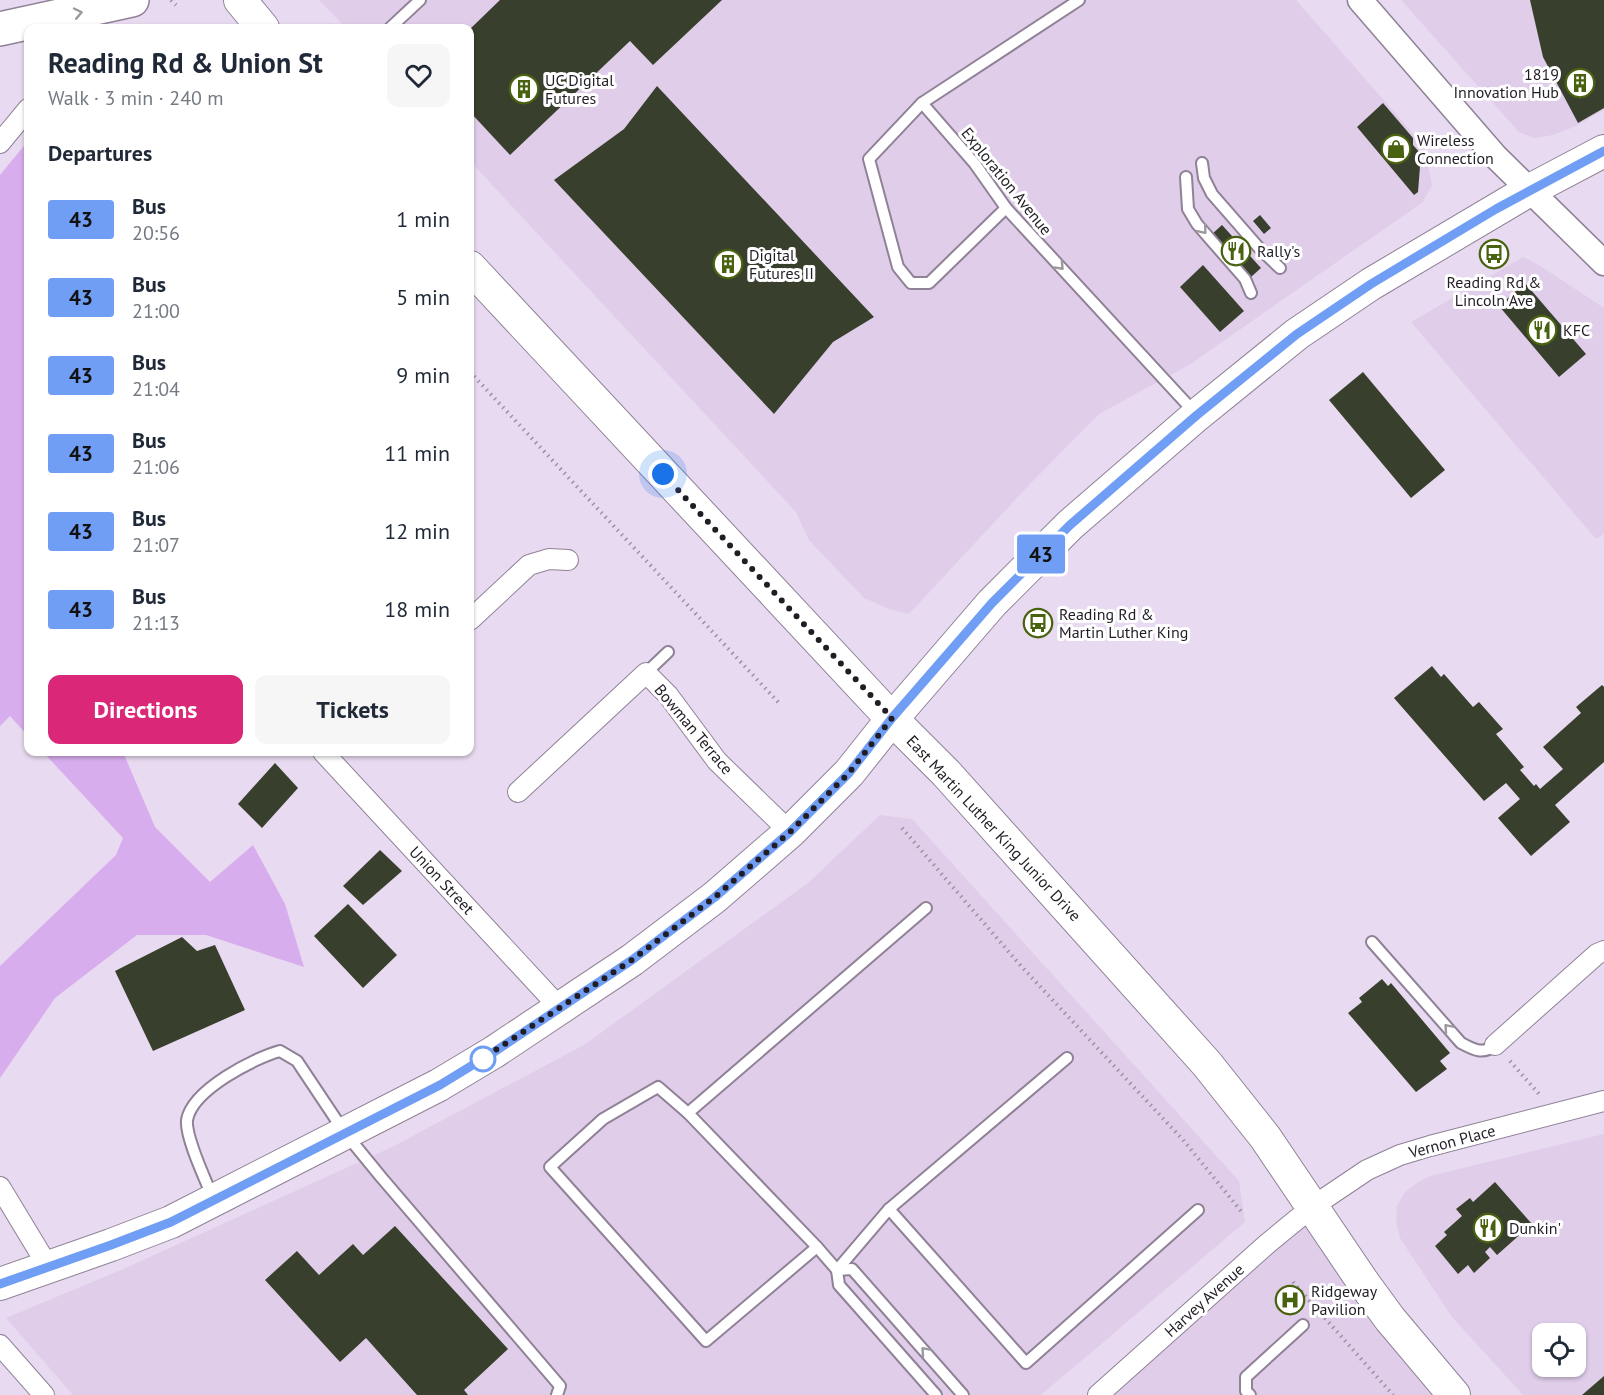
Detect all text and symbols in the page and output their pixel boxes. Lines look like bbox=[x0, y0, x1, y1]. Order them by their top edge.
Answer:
one-way arrow bbox=[73, 7, 83, 20]
text: Reading Rd & Union St bbox=[48, 44, 323, 81]
button: heart bbox=[387, 44, 450, 107]
place label: 1819 Innovation Hub bbox=[1453, 64, 1559, 102]
building icon: 1819 Innovation Hub bbox=[1564, 67, 1596, 99]
place label: UC Digital Futures bbox=[545, 70, 614, 108]
building icon: UC Digital Futures bbox=[508, 73, 540, 105]
text: Walk · 3 min · 240 m bbox=[48, 85, 224, 111]
street label: Exploration Avenue bbox=[957, 123, 1057, 239]
place label: Wireless Connection bbox=[1417, 130, 1494, 168]
shop icon: Wireless Connection bbox=[1380, 133, 1412, 165]
text: Departures bbox=[48, 139, 152, 167]
text: Bus bbox=[132, 192, 166, 220]
text: 1 min bbox=[396, 205, 450, 233]
text: 43 bbox=[69, 206, 93, 233]
text: 20:56 bbox=[132, 220, 180, 246]
one-way arrow bbox=[1196, 223, 1207, 234]
restaurant icon: Rally's bbox=[1220, 235, 1252, 267]
bus stop icon: Reading Rd & Lincoln Ave bbox=[1478, 238, 1510, 270]
place label: Rally's bbox=[1257, 241, 1301, 261]
place label: Digital Futures II bbox=[749, 245, 814, 283]
building icon: Digital Futures II bbox=[712, 248, 744, 280]
one-way arrow bbox=[1052, 259, 1063, 270]
text: Bus bbox=[132, 270, 166, 298]
place label: Reading Rd & Lincoln Ave bbox=[1447, 272, 1541, 310]
text: 5 min bbox=[396, 283, 450, 311]
text: 43 bbox=[69, 284, 93, 311]
text: 21:00 bbox=[132, 298, 180, 324]
restaurant icon: KFC bbox=[1526, 314, 1558, 346]
place label: KFC bbox=[1563, 320, 1590, 340]
text: Bus bbox=[132, 348, 166, 376]
text: 9 min bbox=[396, 361, 450, 389]
text: 43 bbox=[69, 362, 93, 389]
text: 21:04 bbox=[132, 376, 180, 402]
text: Bus bbox=[132, 426, 166, 454]
text: 11 min bbox=[384, 439, 450, 467]
text: 43 bbox=[69, 440, 93, 467]
text: 21:06 bbox=[132, 454, 180, 480]
your location bbox=[648, 459, 678, 489]
text: Bus bbox=[132, 504, 166, 532]
text: 12 min bbox=[384, 517, 450, 545]
text: 43 bbox=[69, 518, 93, 545]
text: 21:07 bbox=[132, 532, 180, 558]
line badge: 43 bbox=[1014, 534, 1068, 574]
text: 43 bbox=[1029, 541, 1053, 568]
text: Bus bbox=[132, 582, 166, 610]
text: 18 min bbox=[384, 595, 450, 623]
text: 43 bbox=[69, 596, 93, 623]
place label: Reading Rd & Martin Luther King bbox=[1059, 604, 1188, 642]
bus stop icon: Reading Rd & Martin Luther King bbox=[1022, 607, 1054, 639]
text: 21:13 bbox=[132, 610, 180, 636]
button: Directions bbox=[48, 675, 243, 744]
button: Tickets bbox=[255, 675, 450, 744]
street label: Bowman Terrace bbox=[650, 680, 738, 778]
street label: East Martin Luther King Junior Drive bbox=[902, 731, 1086, 925]
street label: Union Street bbox=[405, 842, 479, 919]
one-way arrow bbox=[1444, 1024, 1455, 1035]
unlabelled marker bbox=[470, 1046, 496, 1072]
street label: Vernon Place bbox=[1406, 1120, 1497, 1162]
restaurant icon: Dunkin' bbox=[1472, 1212, 1504, 1244]
place label: Dunkin' bbox=[1509, 1218, 1561, 1238]
street label: Harvey Avenue bbox=[1160, 1259, 1248, 1341]
place label: Ridgeway Pavilion bbox=[1311, 1281, 1378, 1319]
hospital icon: Ridgeway Pavilion bbox=[1274, 1284, 1306, 1316]
map controls bbox=[1532, 1323, 1586, 1377]
button: locate bbox=[1532, 1323, 1586, 1377]
one-way arrow bbox=[921, 1347, 932, 1358]

